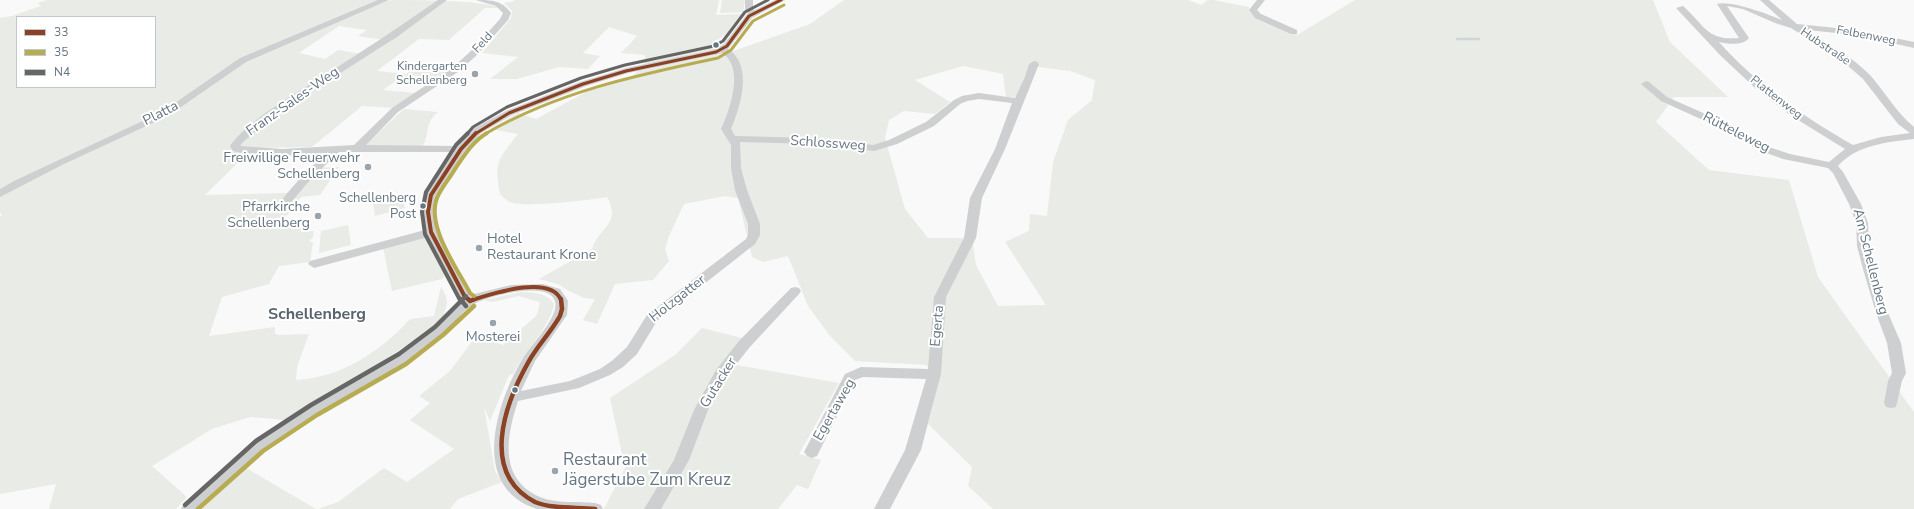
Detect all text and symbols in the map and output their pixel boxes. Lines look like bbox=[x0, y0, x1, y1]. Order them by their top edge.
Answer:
legend bbox=[16, 16, 156, 88]
street label: Felbenweg bbox=[1835, 23, 1897, 49]
text: 33 bbox=[54, 24, 68, 40]
street label: Hubstraße bbox=[1797, 25, 1853, 69]
street label: Feld bbox=[470, 30, 496, 56]
unlabelled marker bbox=[711, 40, 721, 50]
text: 35 bbox=[54, 44, 68, 60]
place label: Kindergarten Schellenberg bbox=[396, 60, 467, 88]
text: N4 bbox=[54, 64, 70, 80]
street label: Franz-Sales-Weg bbox=[243, 64, 343, 140]
marker: Kindergarten Schellenberg bbox=[470, 69, 480, 79]
street label: Plattenweg bbox=[1747, 73, 1805, 123]
street label: Platta bbox=[140, 98, 182, 130]
street label: Rütteleweg bbox=[1700, 109, 1772, 157]
street label: Schlossweg bbox=[790, 133, 866, 155]
place label: Freiwillige Feuerwehr Schellenberg bbox=[223, 151, 360, 184]
marker: Freiwillige Feuerwehr Schellenberg bbox=[363, 162, 373, 172]
place label: Schellenberg Post bbox=[339, 191, 416, 222]
place label: Pfarrkirche Schellenberg bbox=[227, 200, 310, 232]
marker: Schellenberg Post bbox=[418, 201, 428, 211]
street label: Am Schellenberg bbox=[1849, 207, 1891, 317]
marker: Pfarrkirche Schellenberg bbox=[313, 211, 323, 221]
place label: Hotel Restaurant Krone bbox=[487, 232, 596, 264]
marker: Hotel Restaurant Krone bbox=[474, 243, 484, 253]
street label: Holzgatter bbox=[647, 272, 709, 326]
district label: Schellenberg bbox=[268, 305, 366, 325]
street label: Egerta bbox=[928, 305, 948, 347]
marker: Mosterei bbox=[488, 318, 498, 328]
place label: Mosterei bbox=[466, 330, 520, 346]
street label: Gutacker bbox=[697, 355, 741, 411]
street label: Egertaweg bbox=[811, 376, 859, 444]
unlabelled marker bbox=[510, 385, 520, 395]
place label: Restaurant Jägerstube Zum Kreuz bbox=[563, 451, 731, 491]
marker: Restaurant Jägerstube Zum Kreuz bbox=[550, 466, 560, 476]

